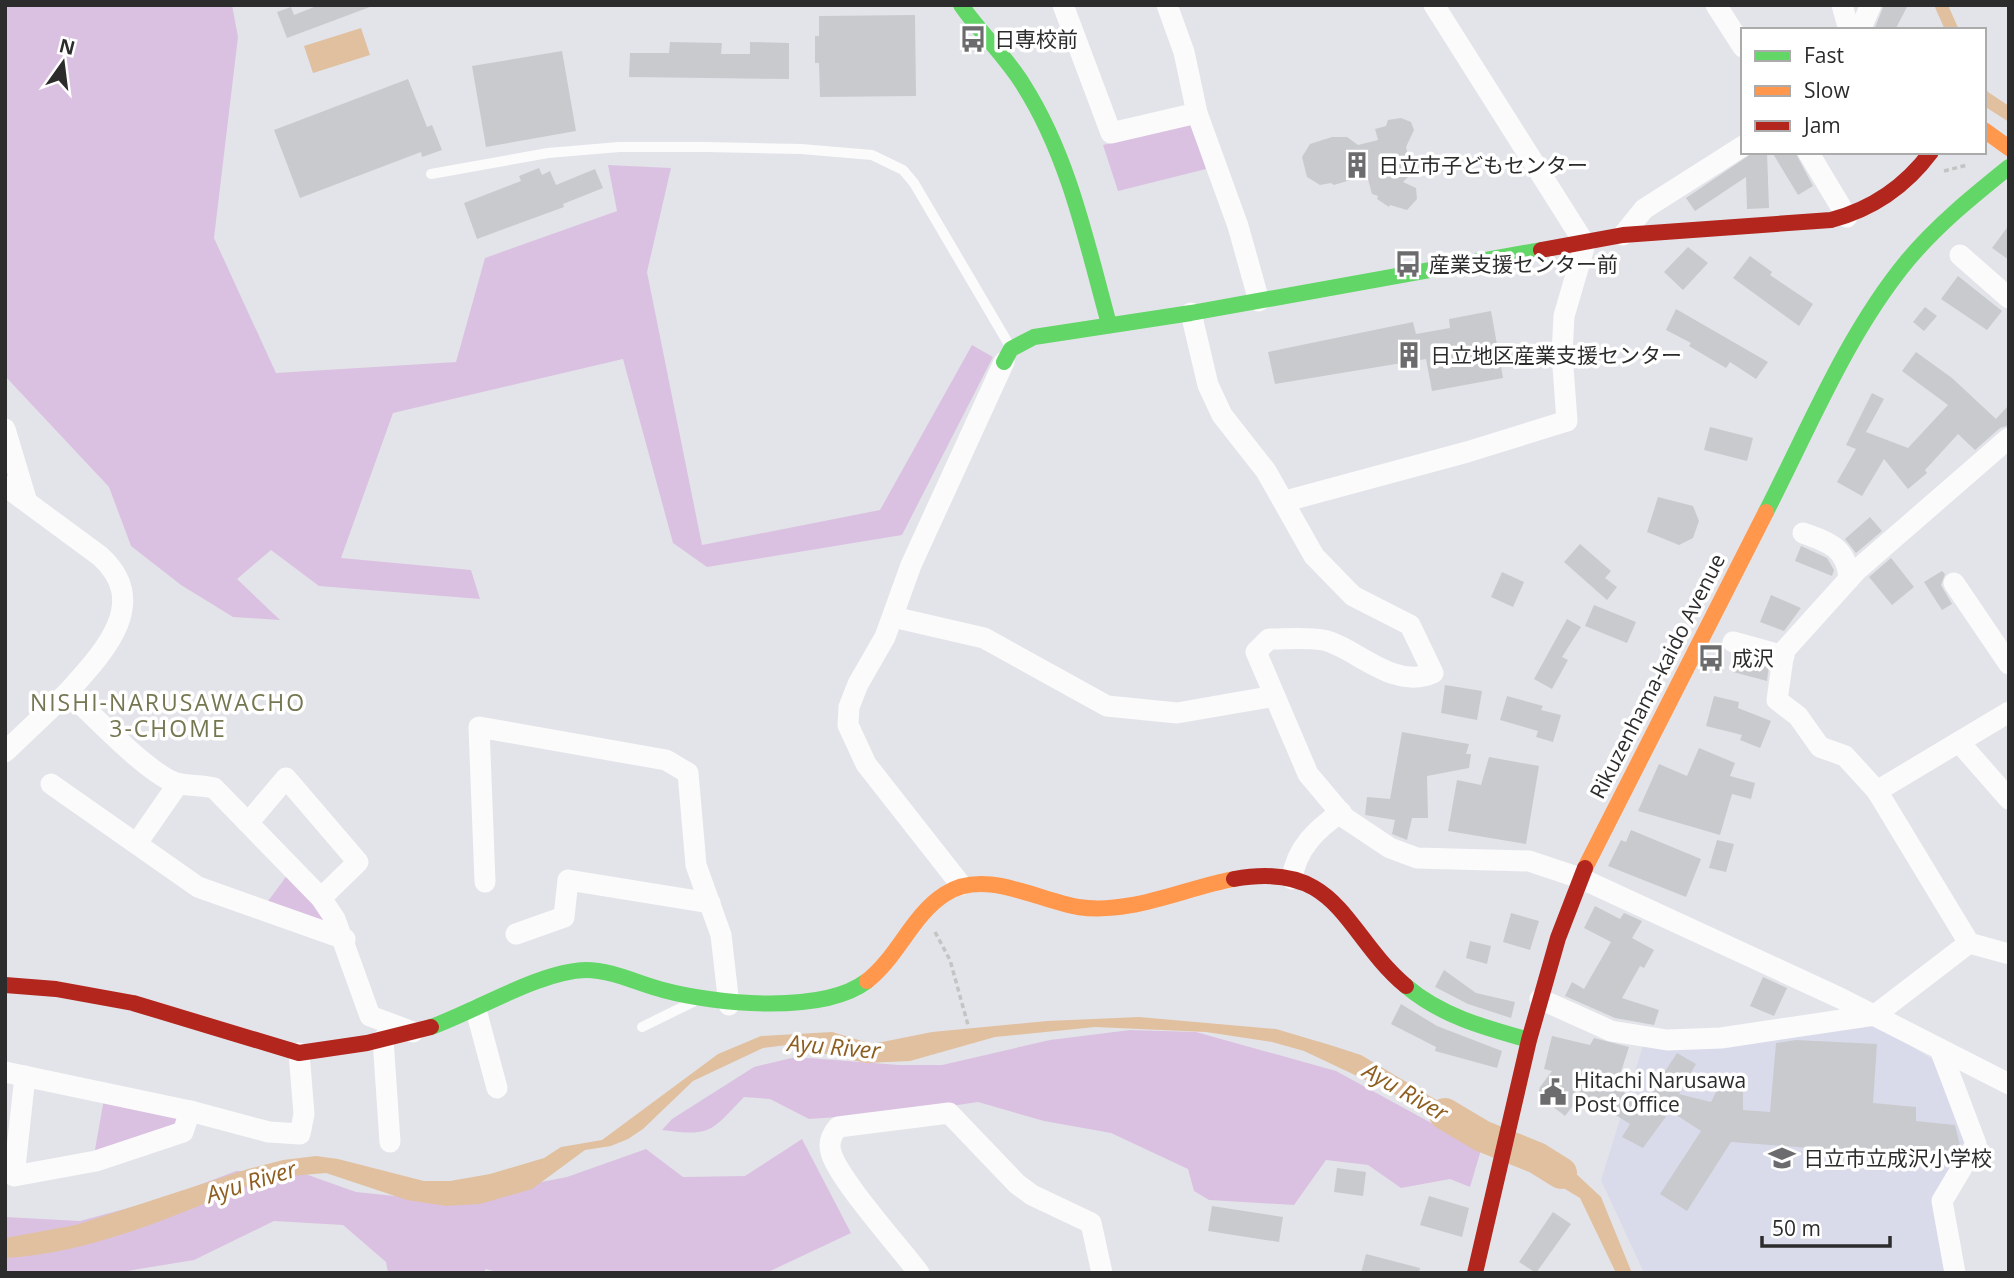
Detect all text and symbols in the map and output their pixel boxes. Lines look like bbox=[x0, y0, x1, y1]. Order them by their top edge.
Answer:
bus stop icon: 日専校前 bbox=[958, 24, 988, 54]
place label: 日専校前 bbox=[994, 25, 1078, 53]
north arrow bbox=[28, 28, 98, 98]
legend bbox=[1741, 28, 1986, 154]
text: N bbox=[56, 32, 78, 61]
text: Fast bbox=[1804, 41, 1844, 69]
text: Slow bbox=[1804, 76, 1850, 104]
text: Jam bbox=[1802, 111, 1841, 139]
building icon: 日立市子どもセンター bbox=[1342, 150, 1372, 180]
place label: 日立市子どもセンター bbox=[1378, 151, 1588, 179]
bus stop icon: 産業支援センター前 bbox=[1393, 249, 1423, 279]
place label: 産業支援センター前 bbox=[1429, 250, 1618, 278]
building icon: 日立地区産業支援センター bbox=[1394, 340, 1424, 370]
place label: 日立地区産業支援センター bbox=[1430, 341, 1682, 369]
street label: Rikuzenhama-kaido Avenue bbox=[1583, 549, 1731, 803]
bus stop icon: 成沢 bbox=[1696, 643, 1726, 673]
place label: 成沢 bbox=[1732, 644, 1774, 672]
district label: NISHI-NARUSAWACHO 3-CHOME bbox=[30, 686, 306, 744]
water label: Ayu River bbox=[784, 1026, 883, 1066]
water label: Ayu River bbox=[1356, 1053, 1455, 1129]
place label: Hitachi Narusawa Post Office bbox=[1574, 1066, 1746, 1118]
public building icon: Hitachi Narusawa Post Office bbox=[1538, 1077, 1568, 1107]
school or university icon: 日立市立成沢小学校 bbox=[1767, 1143, 1797, 1173]
place label: 日立市立成沢小学校 bbox=[1803, 1144, 1992, 1172]
water label: Ayu River bbox=[200, 1152, 301, 1210]
scale bar bbox=[1762, 1204, 1890, 1248]
text: 50 m bbox=[1772, 1214, 1821, 1242]

